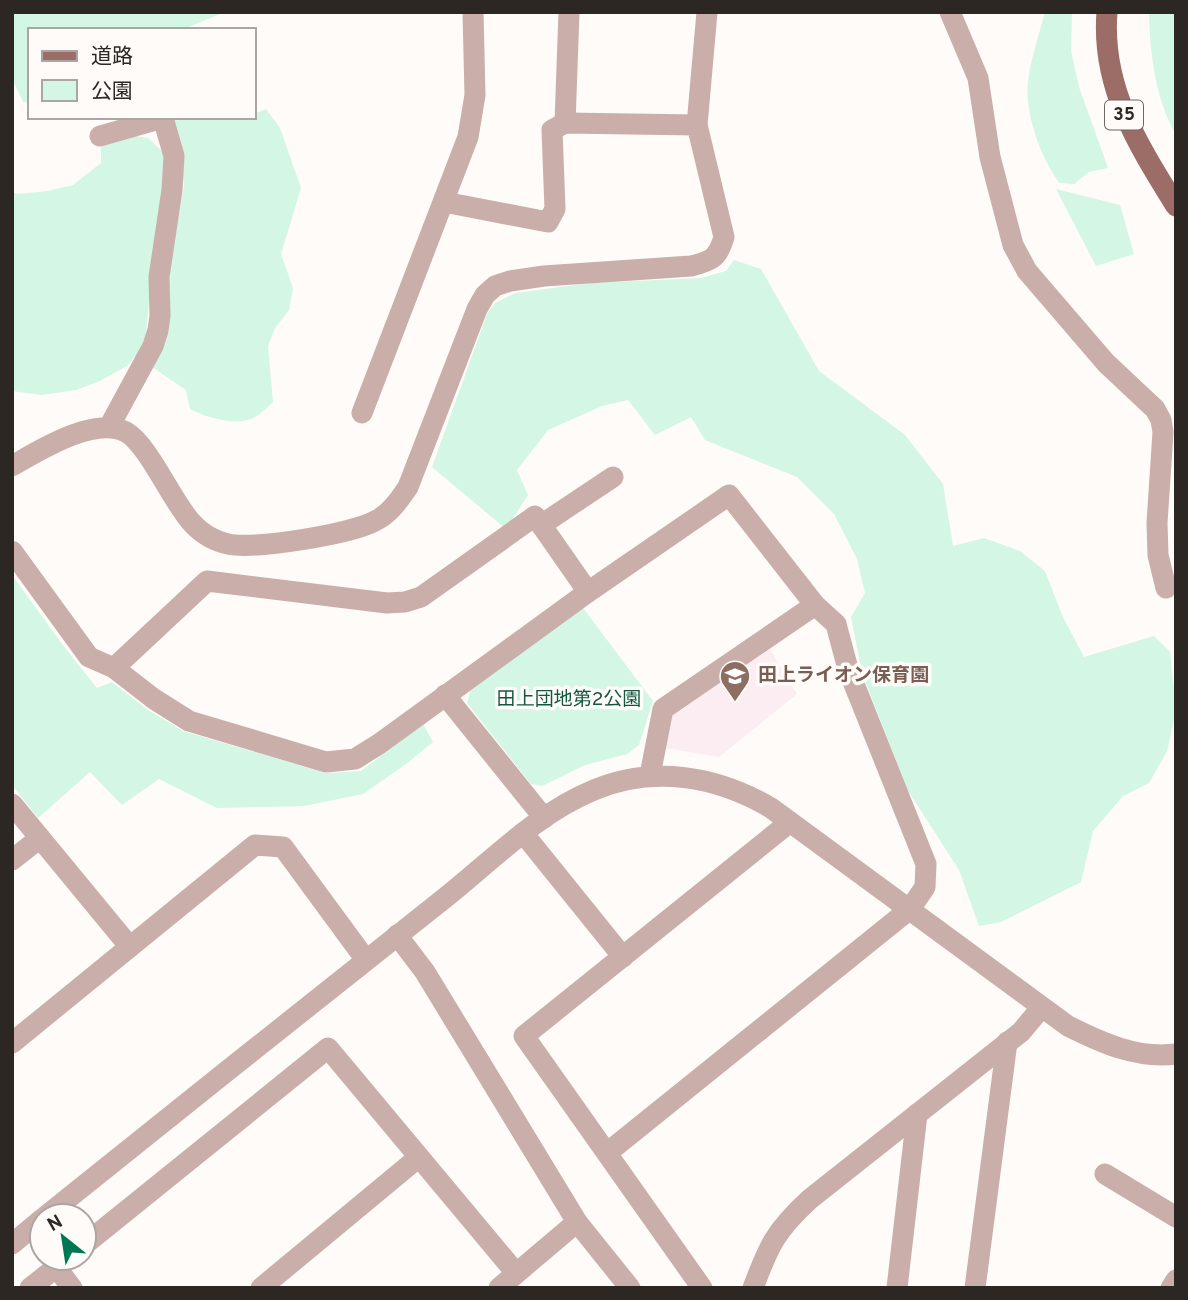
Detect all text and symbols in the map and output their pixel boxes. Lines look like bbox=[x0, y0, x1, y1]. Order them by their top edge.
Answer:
legend bbox=[28, 28, 256, 119]
text: 道路 bbox=[91, 44, 133, 71]
text: 公園 bbox=[91, 79, 133, 106]
road number: 35 bbox=[1105, 100, 1143, 130]
school or university icon: 田上ライオン保育園 bbox=[718, 659, 752, 703]
place label: 田上ライオン保育園 bbox=[758, 664, 929, 688]
park label: 田上団地第2公園 bbox=[497, 688, 641, 712]
north arrow bbox=[28, 1202, 98, 1272]
text: N bbox=[44, 1210, 67, 1238]

